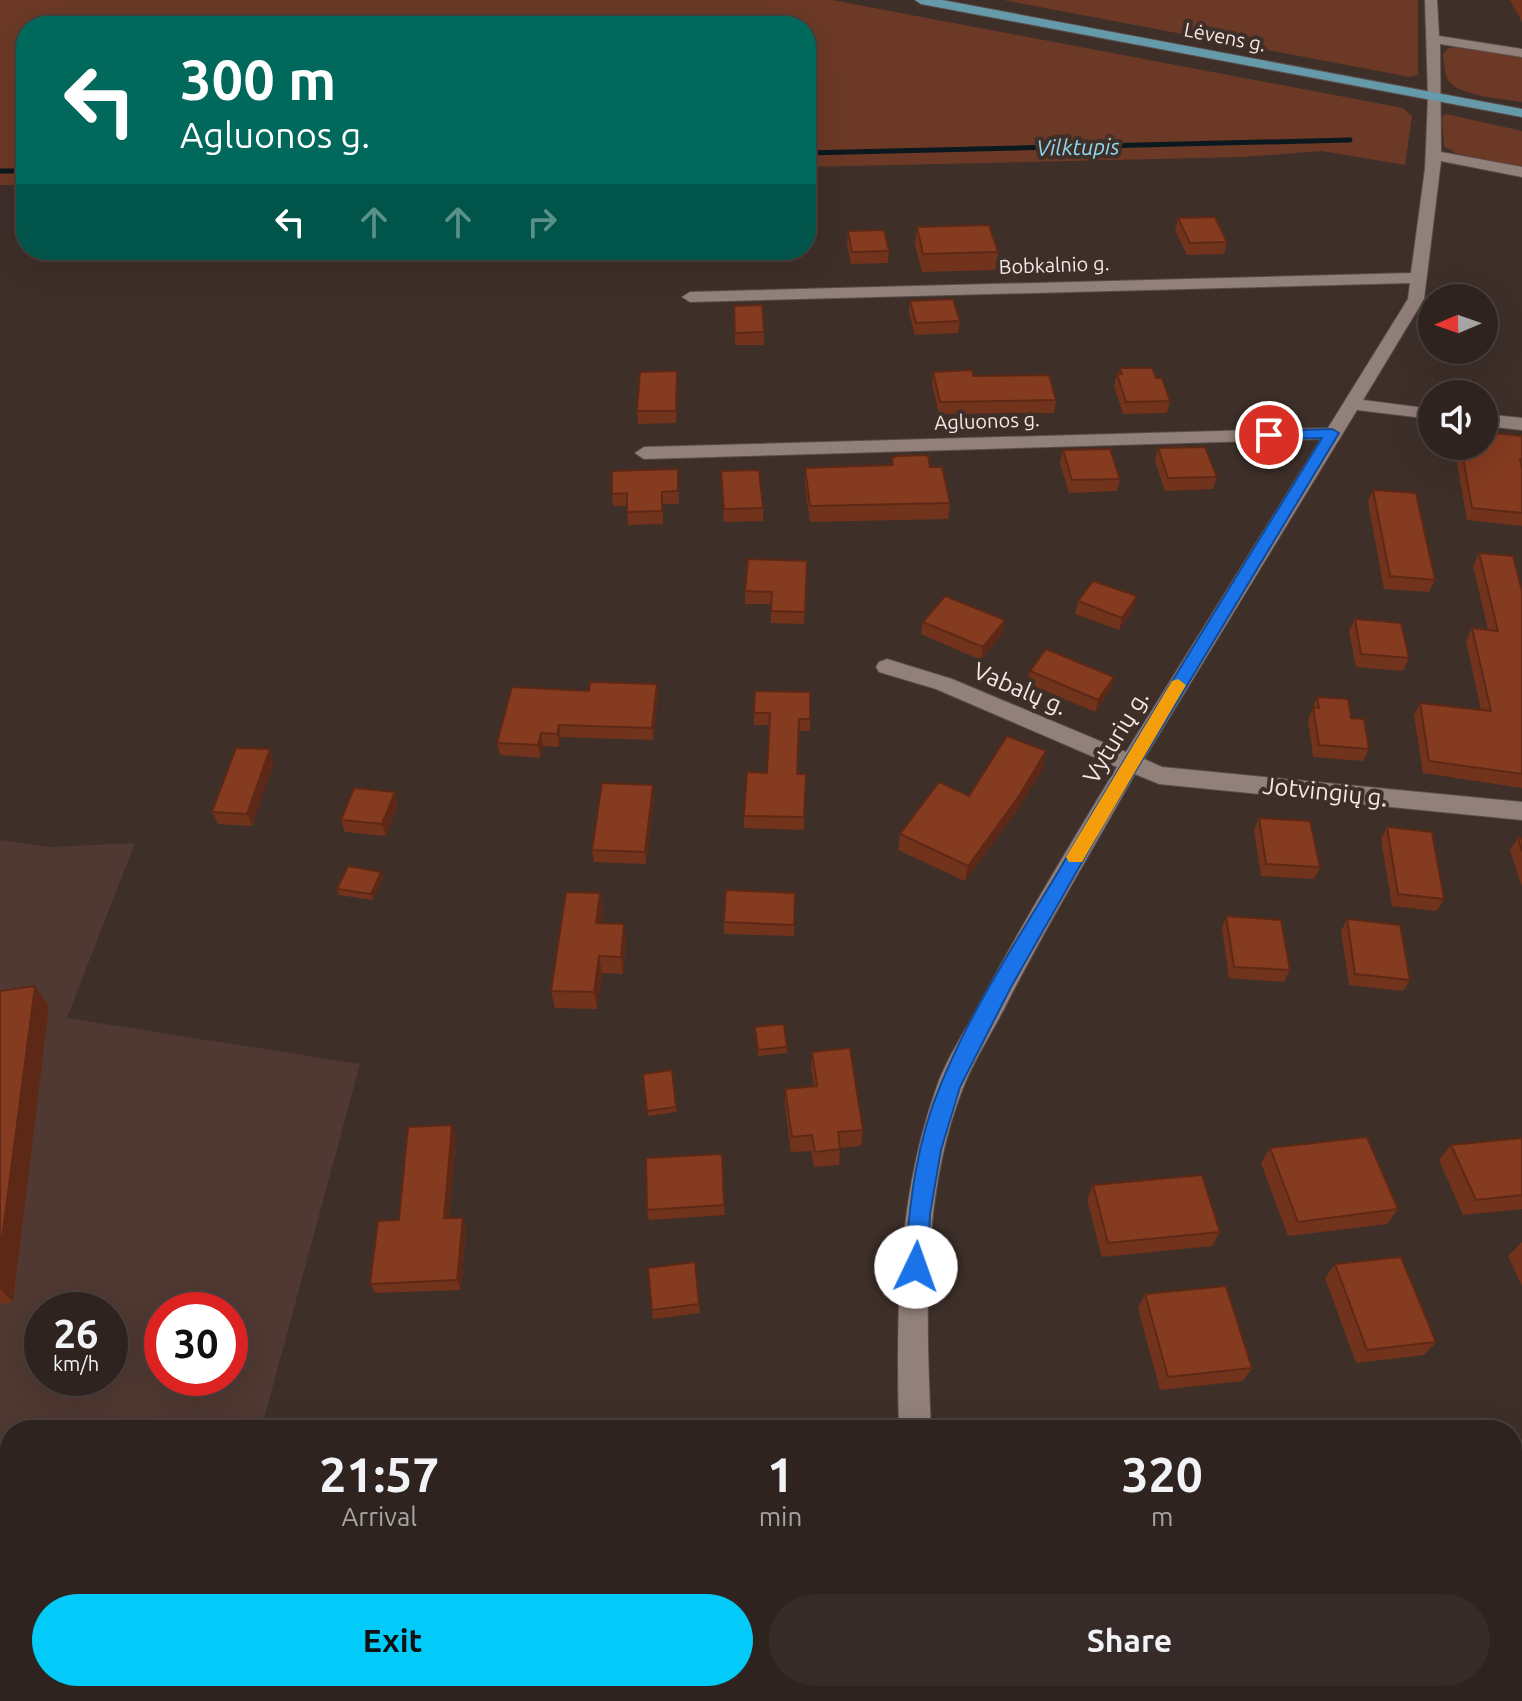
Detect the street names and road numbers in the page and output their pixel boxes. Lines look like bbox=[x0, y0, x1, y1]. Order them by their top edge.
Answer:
street label: Lėvens g. bbox=[1182, 17, 1268, 56]
street label: Bobkalnio g. bbox=[998, 251, 1110, 278]
street label: Agluonos g. bbox=[934, 407, 1040, 434]
street label: Vabalų g. bbox=[969, 657, 1071, 720]
street label: Vyturių g. bbox=[1077, 685, 1154, 788]
street label: Jotvingių g. bbox=[1261, 772, 1389, 811]

